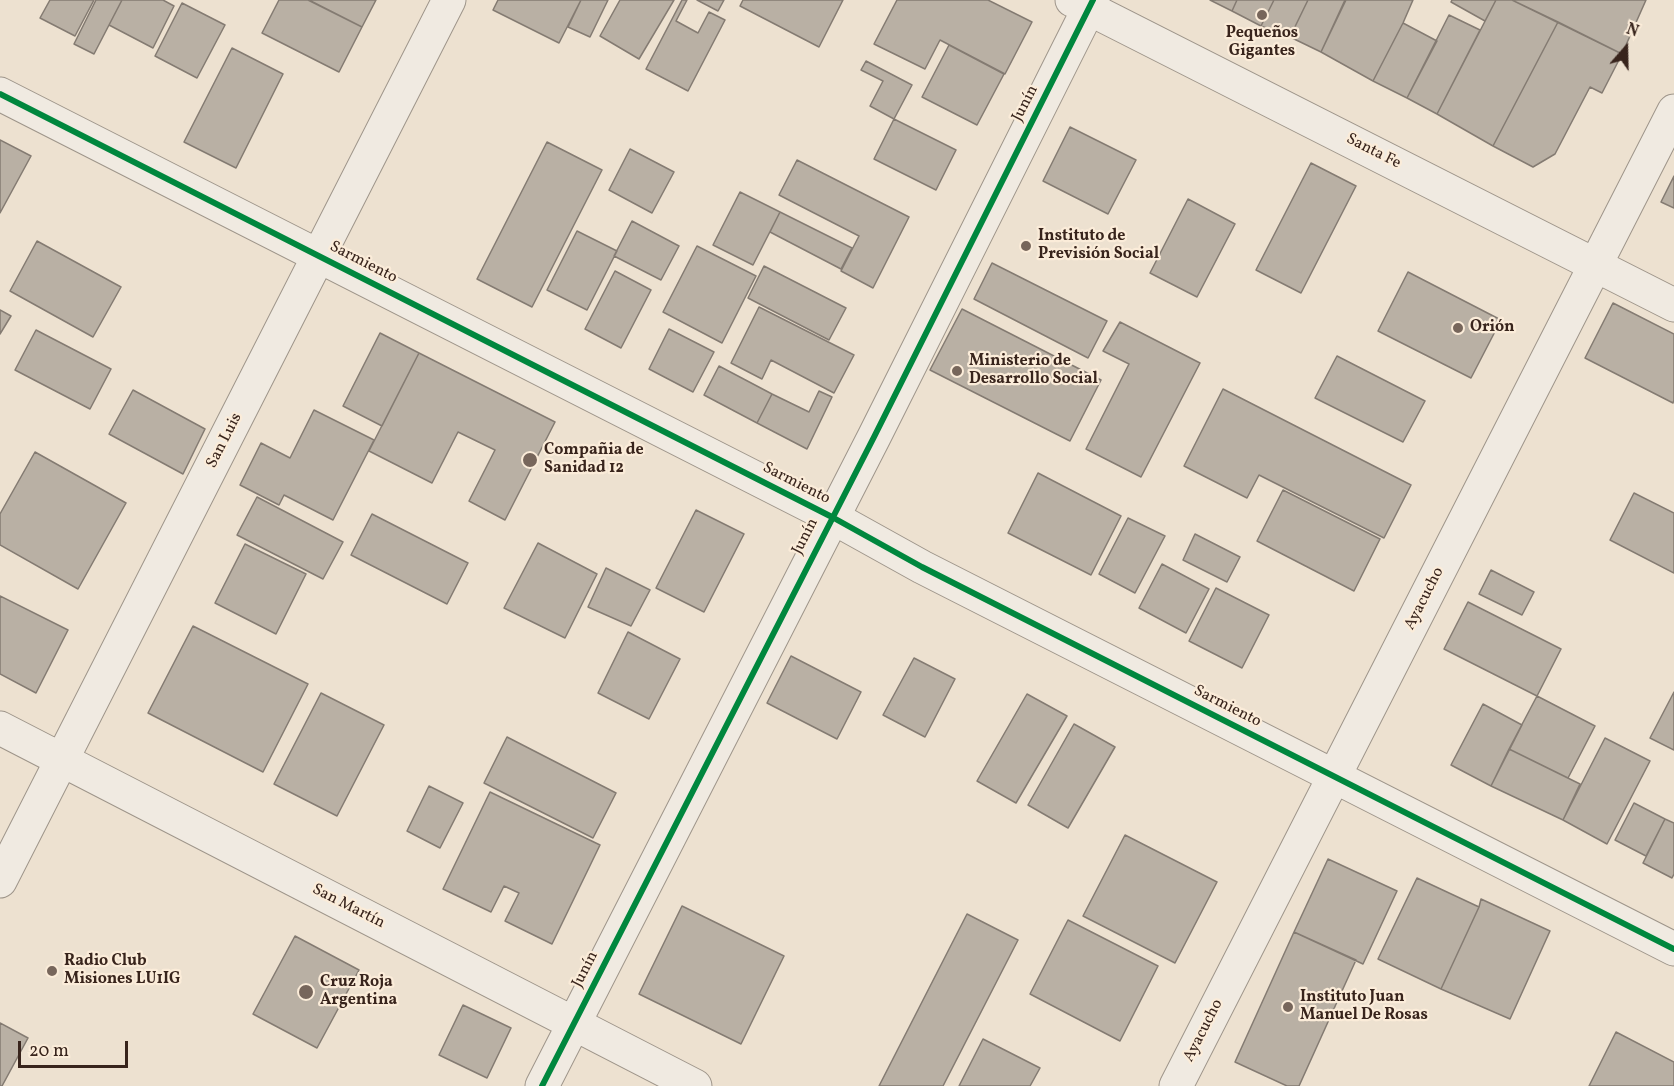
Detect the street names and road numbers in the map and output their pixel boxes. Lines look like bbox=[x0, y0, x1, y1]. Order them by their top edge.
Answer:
street label: Junín bbox=[1009, 83, 1043, 125]
street label: Santa Fe bbox=[1342, 130, 1404, 174]
street label: Sarmiento bbox=[326, 238, 400, 288]
street label: San Luis bbox=[203, 410, 247, 472]
street label: Sarmiento bbox=[759, 459, 833, 509]
street label: Junín bbox=[789, 516, 823, 558]
street label: Ayacucho bbox=[1401, 564, 1449, 634]
street label: Sarmiento bbox=[1190, 682, 1264, 732]
street label: San Martín bbox=[308, 880, 388, 934]
street label: Junín bbox=[569, 949, 603, 991]
street label: Ayacucho bbox=[1180, 996, 1228, 1066]

